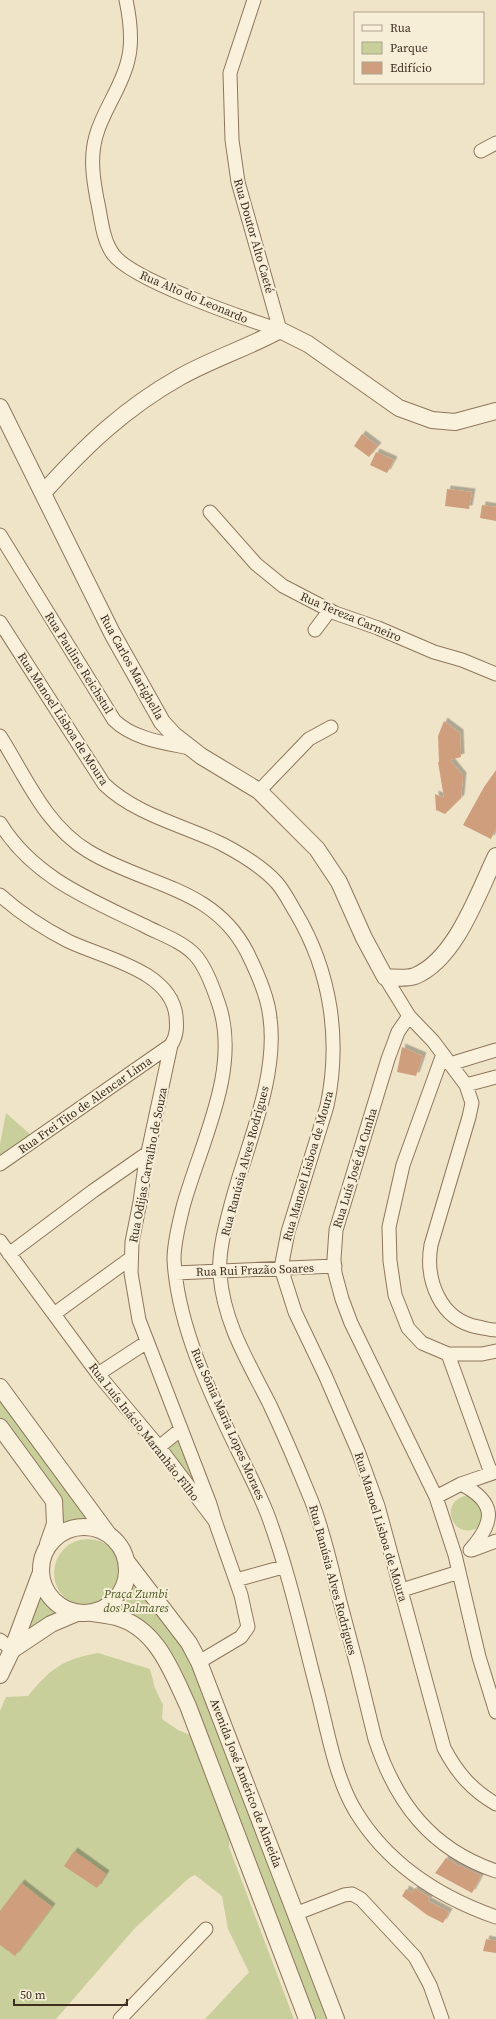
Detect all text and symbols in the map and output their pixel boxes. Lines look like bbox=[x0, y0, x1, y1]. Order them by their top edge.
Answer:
legend bbox=[354, 12, 484, 84]
text: Rua bbox=[390, 20, 412, 36]
text: Parque bbox=[390, 40, 428, 56]
text: Edifício bbox=[390, 60, 432, 76]
street label: Rua Doutor Alto Caeté bbox=[230, 177, 278, 295]
street label: Rua Alto do Leonardo bbox=[137, 267, 251, 327]
street label: Rua Tereza Carneiro bbox=[298, 588, 404, 646]
street label: Rua Pauline Reichstul bbox=[41, 609, 117, 717]
street label: Rua Carlos Marighella bbox=[96, 611, 168, 723]
street label: Rua Manoel Lisboa de Moura bbox=[14, 649, 113, 789]
street label: Rua Frei Tito de Alencar Lima bbox=[15, 1052, 156, 1157]
street label: Rua Ranúsia Alves Rodrigues bbox=[217, 1084, 273, 1238]
street label: Rua Odijas Carvalho de Souza bbox=[125, 1085, 171, 1244]
street label: Rua Manoel Lisboa de Moura bbox=[279, 1088, 337, 1243]
street label: Rua Luís José da Cunha bbox=[329, 1105, 381, 1230]
street label: Rua Rui Frazão Soares bbox=[196, 1260, 314, 1280]
street label: Rua Sônia Maria Lopes Moraes bbox=[187, 1346, 269, 1502]
street label: Rua Luís Inácio Maranhão Filho bbox=[85, 1360, 203, 1505]
street label: Rua Manoel Lisboa de Moura bbox=[351, 1450, 412, 1605]
street label: Rua Ranúsia Alves Rodrigues bbox=[305, 1503, 361, 1657]
park label: Praça Zumbi dos Palmares bbox=[103, 1586, 169, 1616]
street label: Avenida José Américo de Almeida bbox=[206, 1696, 286, 1871]
scale bar bbox=[14, 1981, 127, 2007]
text: 50 m bbox=[20, 1987, 46, 2003]

